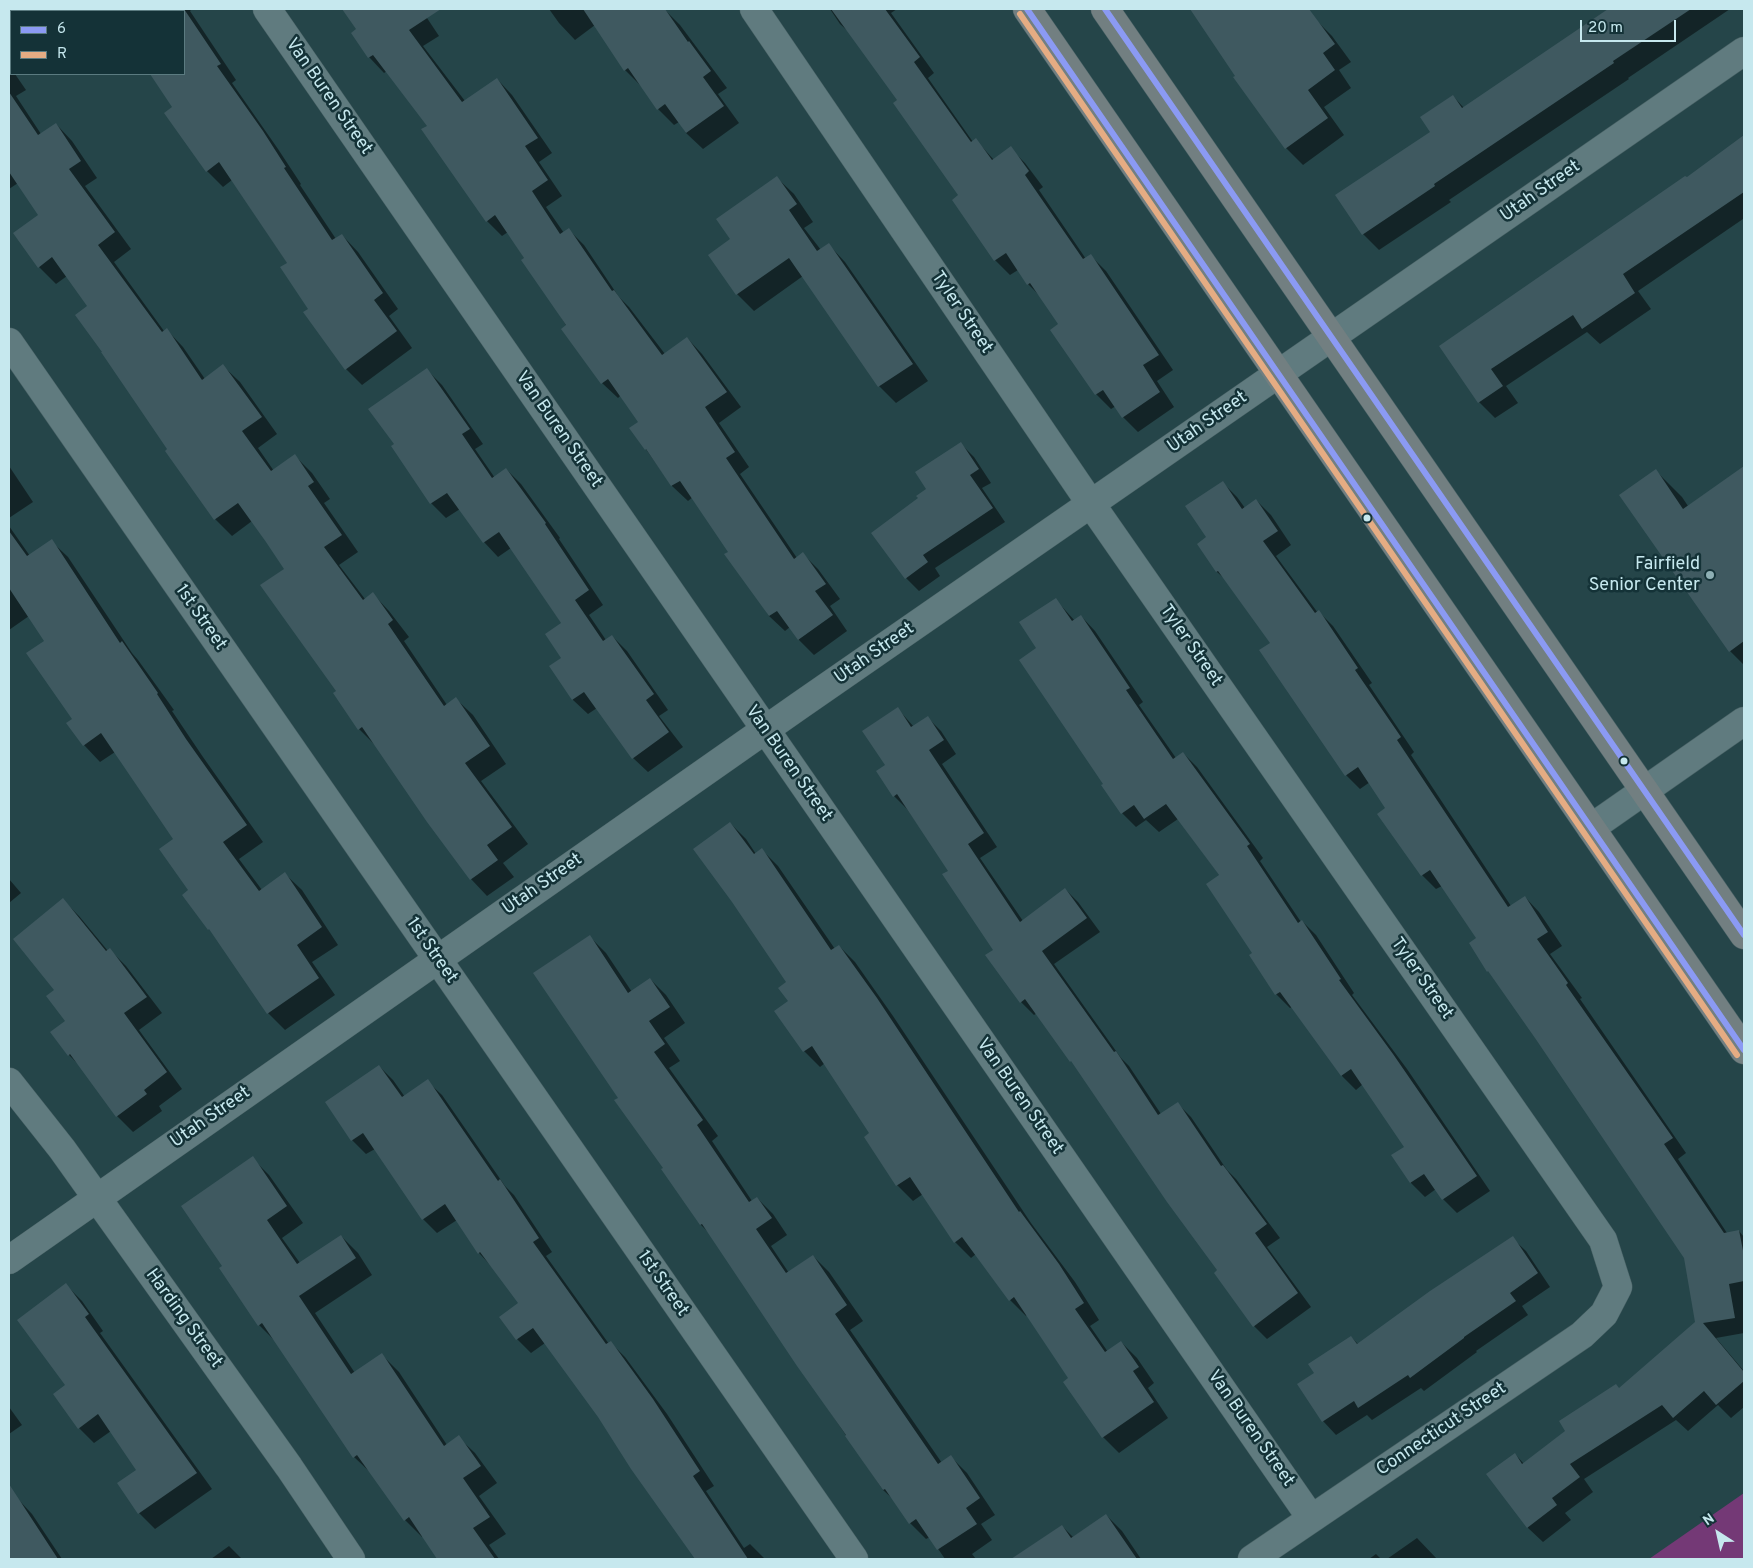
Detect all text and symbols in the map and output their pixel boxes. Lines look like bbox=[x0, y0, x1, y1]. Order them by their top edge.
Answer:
legend bbox=[10, 10, 185, 75]
scale bar bbox=[1583, 10, 1679, 42]
text: 20 m bbox=[1588, 19, 1623, 38]
text: 6 bbox=[57, 20, 66, 39]
street label: Van Buren Street bbox=[280, 35, 376, 159]
text: R bbox=[57, 45, 67, 64]
street label: Utah Street bbox=[1497, 157, 1585, 227]
street label: Tyler Street bbox=[926, 268, 996, 358]
street label: Van Buren Street bbox=[510, 368, 606, 492]
street label: Utah Street bbox=[1164, 388, 1252, 458]
unlabelled marker bbox=[1362, 513, 1372, 523]
place label: Fairfield Senior Center bbox=[1589, 554, 1700, 596]
marker: Fairfield Senior Center bbox=[1704, 569, 1716, 581]
street label: 1st Street bbox=[170, 581, 230, 655]
street label: Tyler Street bbox=[1154, 601, 1226, 691]
street label: Utah Street bbox=[831, 619, 919, 689]
street label: Van Buren Street bbox=[740, 702, 836, 826]
unlabelled marker bbox=[1619, 756, 1629, 766]
street label: Utah Street bbox=[499, 850, 587, 920]
street label: 1st Street bbox=[401, 914, 461, 988]
street label: Tyler Street bbox=[1385, 934, 1457, 1024]
street label: Van Buren Street bbox=[971, 1035, 1067, 1159]
street label: Utah Street bbox=[167, 1083, 255, 1153]
street label: 1st Street bbox=[632, 1247, 692, 1321]
street label: Harding Street bbox=[140, 1265, 226, 1373]
street label: Van Buren Street bbox=[1202, 1367, 1298, 1491]
street label: Connecticut Street bbox=[1373, 1379, 1511, 1481]
north arrow bbox=[1693, 1508, 1743, 1558]
text: N bbox=[1700, 1510, 1718, 1530]

